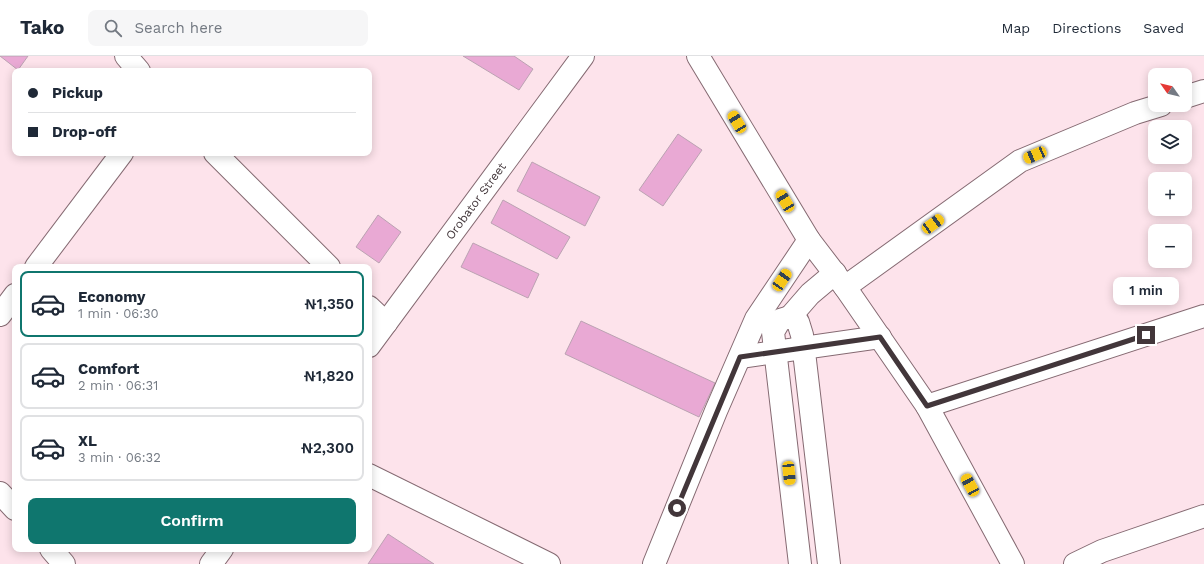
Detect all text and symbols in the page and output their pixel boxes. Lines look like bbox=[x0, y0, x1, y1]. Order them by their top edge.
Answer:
search box bbox=[88, 10, 368, 46]
text: Tako bbox=[20, 16, 64, 39]
icon: search bbox=[102, 17, 124, 39]
text: Search here bbox=[134, 19, 222, 37]
text: Map bbox=[1002, 20, 1030, 36]
text: Directions bbox=[1052, 20, 1121, 36]
text: Saved bbox=[1143, 20, 1184, 36]
north arrow bbox=[1148, 68, 1192, 112]
map controls bbox=[1148, 68, 1192, 268]
text: Pickup bbox=[52, 84, 103, 102]
car bbox=[726, 109, 748, 135]
button: layers bbox=[1148, 120, 1192, 164]
text: Drop-off bbox=[52, 123, 117, 141]
car bbox=[1022, 145, 1048, 165]
street label: Orobator Street bbox=[443, 160, 509, 242]
button: + bbox=[1148, 172, 1192, 216]
car bbox=[774, 188, 796, 214]
car bbox=[920, 212, 946, 236]
button: − bbox=[1148, 224, 1192, 268]
car bbox=[770, 267, 794, 293]
callout: 1 min bbox=[1113, 277, 1179, 305]
text: 1 min bbox=[1129, 283, 1163, 298]
icon: car bbox=[30, 286, 66, 322]
text: Economy bbox=[78, 288, 145, 306]
text: ₦1,350 bbox=[305, 295, 354, 313]
text: 1 min · 06:30 bbox=[78, 306, 159, 321]
route end bbox=[1137, 326, 1155, 344]
icon: car bbox=[30, 358, 66, 394]
text: Comfort bbox=[78, 360, 139, 378]
text: ₦1,820 bbox=[304, 367, 354, 385]
text: 2 min · 06:31 bbox=[78, 378, 158, 393]
icon: car bbox=[30, 430, 66, 466]
text: XL bbox=[78, 432, 97, 450]
text: ₦2,300 bbox=[301, 439, 354, 457]
text: 3 min · 06:32 bbox=[78, 450, 161, 465]
car bbox=[782, 460, 796, 486]
car bbox=[959, 472, 981, 498]
button: Confirm bbox=[28, 498, 356, 544]
route start bbox=[668, 499, 686, 517]

